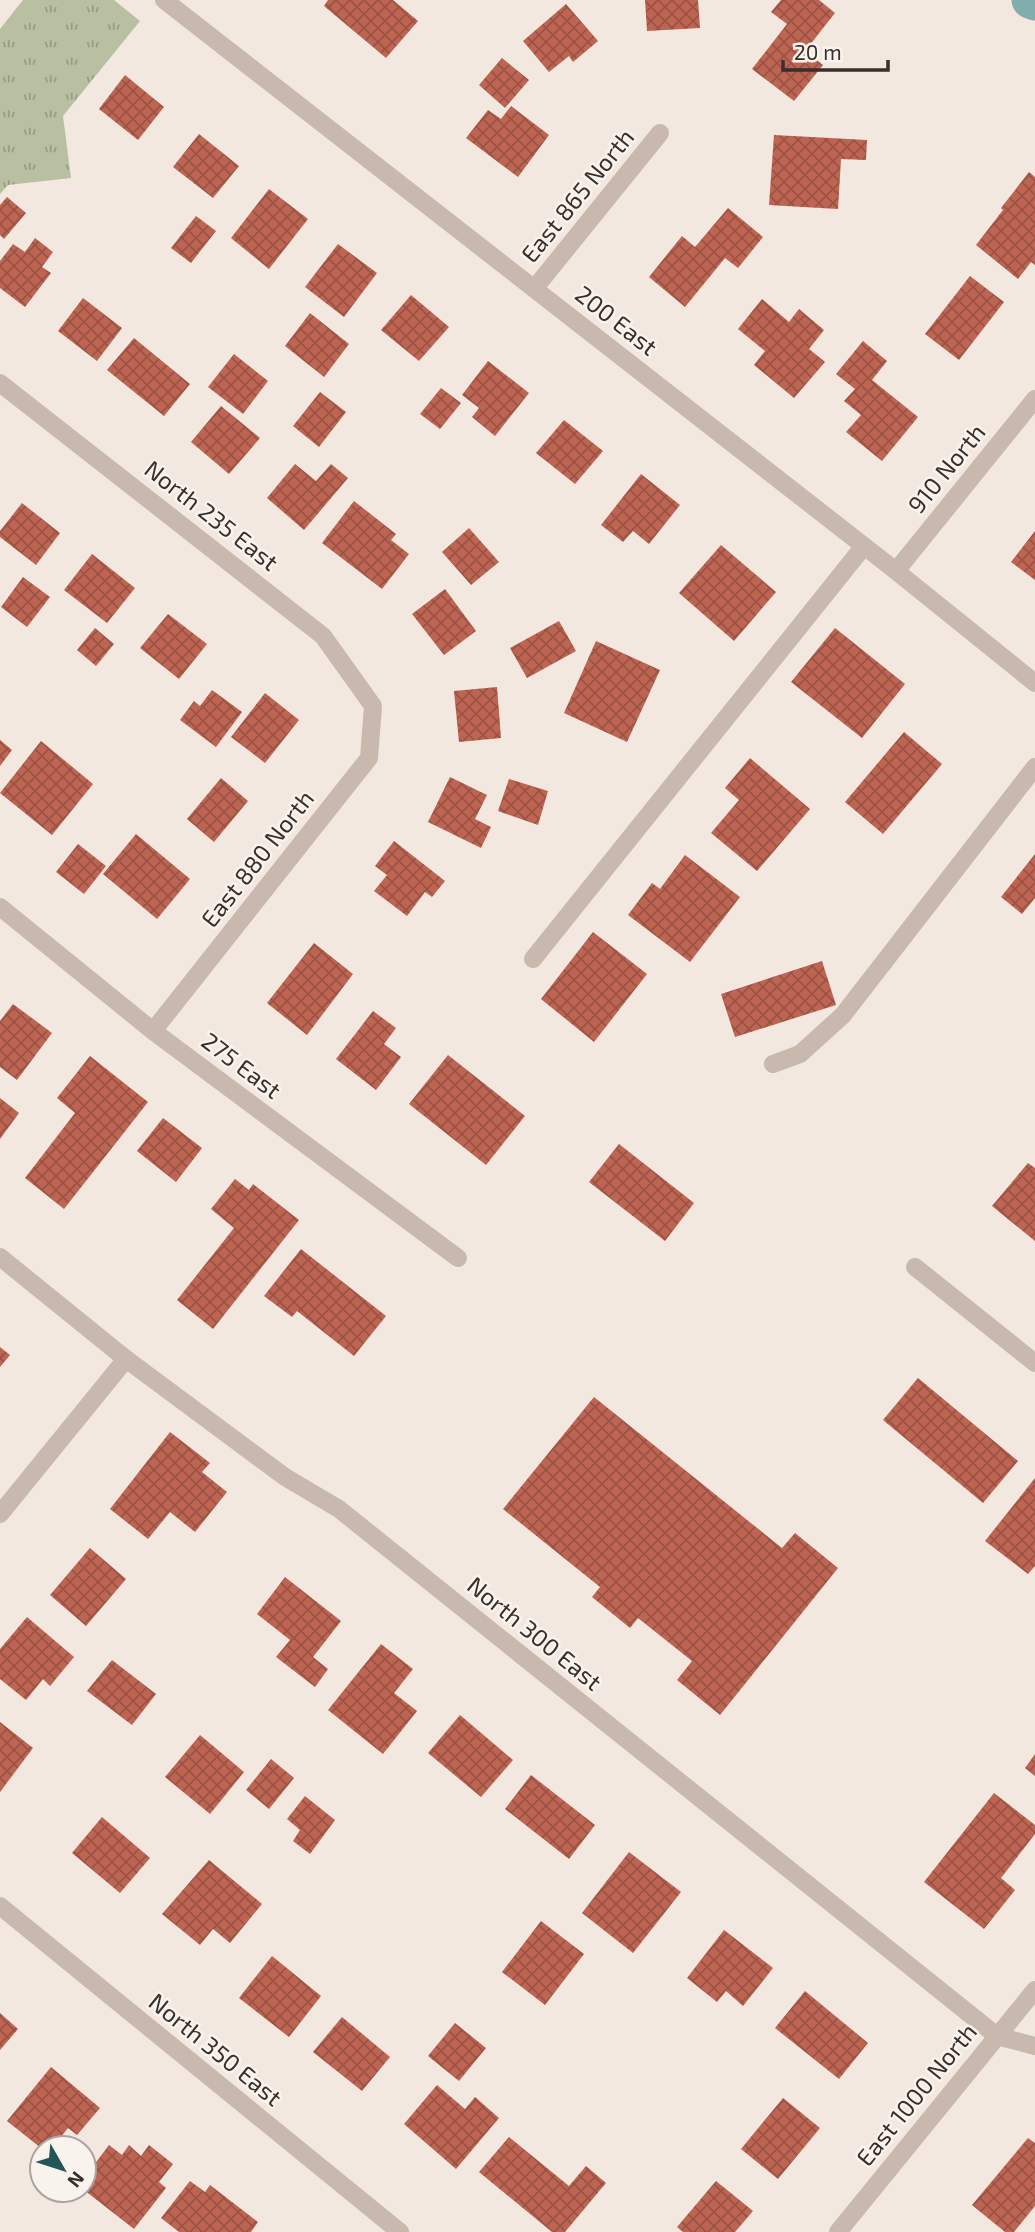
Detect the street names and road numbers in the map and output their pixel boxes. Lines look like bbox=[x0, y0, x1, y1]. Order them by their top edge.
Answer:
street label: East 865 North bbox=[514, 123, 639, 268]
street label: 200 East bbox=[570, 279, 664, 361]
street label: 910 North bbox=[901, 418, 991, 519]
street label: North 235 East bbox=[139, 454, 285, 576]
street label: East 880 North bbox=[194, 784, 319, 932]
street label: 275 East bbox=[196, 1026, 287, 1104]
street label: North 300 East bbox=[462, 1570, 608, 1696]
street label: North 350 East bbox=[144, 1986, 288, 2111]
street label: East 1000 North bbox=[850, 2017, 982, 2171]

